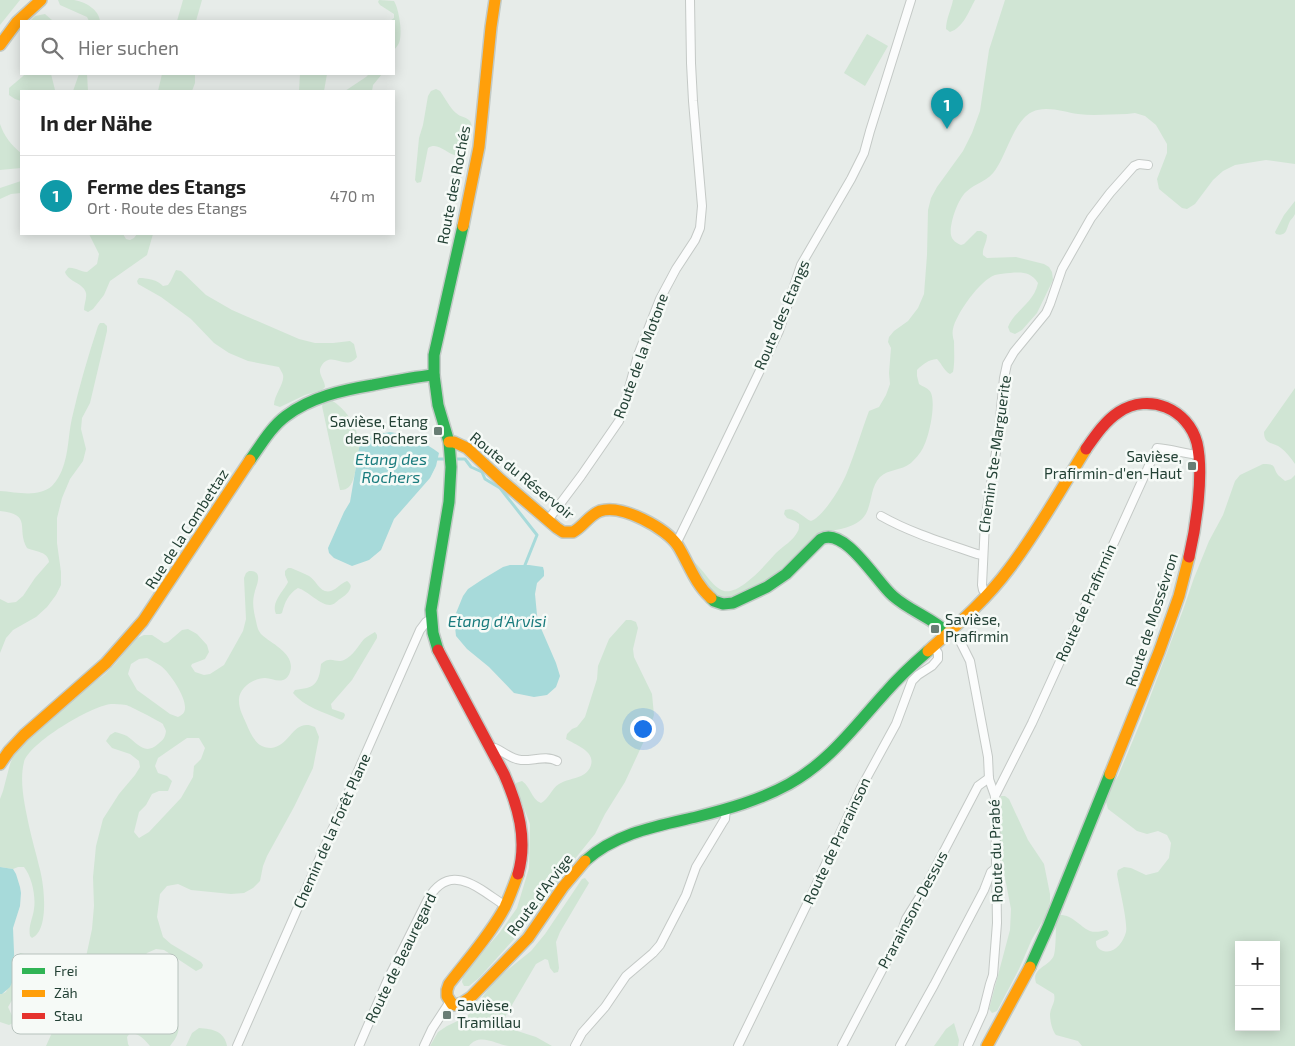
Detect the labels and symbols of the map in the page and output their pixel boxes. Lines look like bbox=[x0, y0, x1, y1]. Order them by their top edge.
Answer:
pin: 1 bbox=[931, 88, 963, 129]
street label: Route des Rochés bbox=[433, 124, 473, 246]
street label: Route des Etangs bbox=[750, 257, 812, 372]
street label: Route de la Motone bbox=[609, 291, 671, 421]
street label: Chemin Ste-Marguerite bbox=[974, 374, 1014, 534]
place label: Savièse, Etang des Rochers bbox=[330, 412, 429, 447]
marker: Savièse, Etang des Rochers bbox=[432, 425, 444, 437]
street label: Route du Réservoir bbox=[467, 428, 578, 523]
place label: Savièse, Prafirmin-d'en-Haut bbox=[1044, 447, 1182, 482]
water label: Etang des Rochers bbox=[355, 449, 427, 486]
marker: Savièse, Prafirmin-d'en-Haut bbox=[1186, 460, 1198, 472]
street label: Rue de la Combettaz bbox=[141, 465, 232, 592]
street label: Route de Prafirmin bbox=[1051, 541, 1119, 664]
street label: Route de Mossévron bbox=[1121, 551, 1181, 689]
place label: Savièse, Prafirmin bbox=[945, 610, 1009, 645]
water label: Etang d'Arvisi bbox=[448, 611, 546, 630]
marker: Savièse, Prafirmin bbox=[929, 623, 941, 635]
your location bbox=[630, 716, 656, 742]
street label: Chemin de la Forêt Plane bbox=[289, 750, 373, 911]
street label: Route de Prarainson bbox=[799, 774, 873, 907]
street label: Route du Prabé bbox=[984, 799, 1006, 903]
street label: Prarainson-Dessus bbox=[873, 848, 951, 972]
street label: Route d'Arvige bbox=[503, 850, 576, 939]
street label: Route de Beauregard bbox=[361, 890, 439, 1025]
legend bbox=[12, 954, 178, 1034]
text: Frei bbox=[54, 962, 78, 979]
text: Zäh bbox=[54, 984, 78, 1001]
place label: Savièse, Tramillau bbox=[457, 996, 521, 1031]
text: Stau bbox=[54, 1007, 83, 1024]
marker: Savièse, Tramillau bbox=[441, 1009, 453, 1021]

